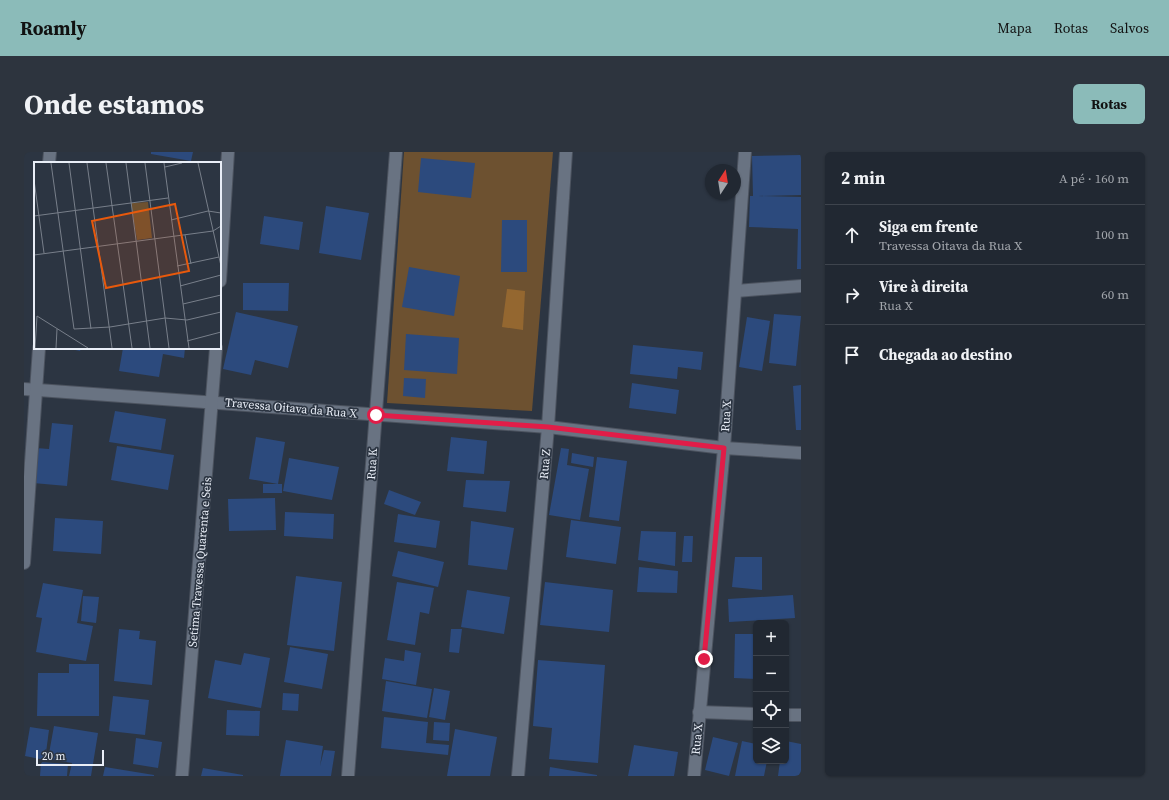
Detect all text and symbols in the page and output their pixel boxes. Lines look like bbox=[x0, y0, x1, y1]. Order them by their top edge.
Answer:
text: Roamly bbox=[20, 15, 87, 41]
text: Mapa bbox=[997, 18, 1032, 38]
text: Rotas bbox=[1054, 18, 1088, 38]
text: Salvos bbox=[1110, 18, 1149, 38]
button: Rotas bbox=[1073, 84, 1145, 124]
text: Onde estamos bbox=[24, 85, 204, 123]
inset map bbox=[34, 162, 221, 349]
north arrow bbox=[705, 164, 741, 200]
text: 2 min bbox=[841, 166, 885, 190]
text: A pé · 160 m bbox=[1059, 170, 1129, 187]
text: Siga em frente bbox=[879, 216, 978, 237]
icon: ahead bbox=[841, 224, 863, 246]
text: 100 m bbox=[1095, 226, 1129, 243]
text: Travessa Oitava da Rua X bbox=[879, 237, 1023, 254]
text: Vire à direita bbox=[879, 276, 968, 297]
icon: right bbox=[841, 284, 863, 306]
text: 60 m bbox=[1101, 286, 1129, 303]
text: Rua X bbox=[879, 297, 913, 314]
icon: arrive bbox=[841, 344, 863, 366]
text: Chegada ao destino bbox=[879, 344, 1012, 365]
street label: Travessa Oitava da Rua X bbox=[224, 394, 358, 422]
street label: Rua X bbox=[717, 400, 735, 432]
route start bbox=[367, 406, 385, 424]
street label: Rua K bbox=[363, 448, 381, 480]
street label: Rua Z bbox=[536, 448, 554, 480]
street label: Setima Travessa Quarenta e Seis bbox=[185, 476, 215, 648]
map controls bbox=[753, 620, 789, 764]
button: + bbox=[753, 620, 789, 656]
route end bbox=[695, 650, 713, 668]
button: − bbox=[753, 656, 789, 692]
button: locate bbox=[753, 692, 789, 728]
street label: Rua X bbox=[688, 722, 706, 755]
button: layers bbox=[753, 728, 789, 764]
scale bar bbox=[36, 748, 104, 767]
text: 20 m bbox=[42, 749, 65, 764]

